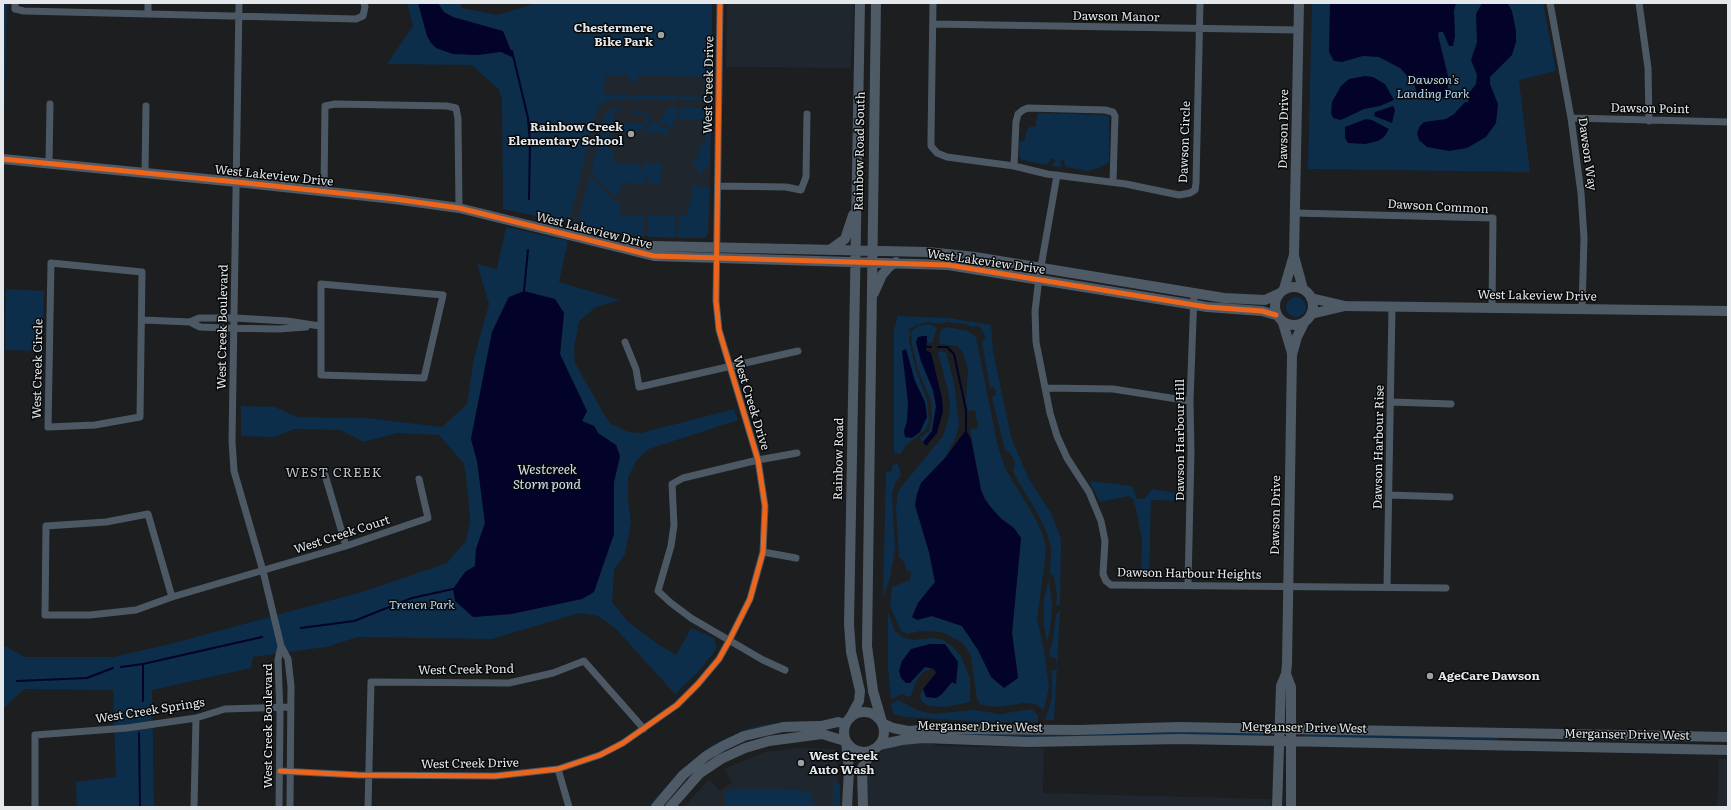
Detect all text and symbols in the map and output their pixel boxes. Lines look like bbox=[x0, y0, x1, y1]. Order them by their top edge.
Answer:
street label: Dawson Manor bbox=[1073, 9, 1159, 25]
place label: Chestermere Bike Park bbox=[574, 21, 653, 49]
marker: Chestermere Bike Park bbox=[656, 30, 666, 40]
street label: West Creek Drive bbox=[701, 36, 717, 134]
park label: Dawson's Landing Park bbox=[1397, 73, 1469, 101]
street label: Dawson Drive bbox=[1276, 89, 1292, 169]
street label: Rainbow Road South bbox=[852, 91, 868, 211]
street label: Dawson Circle bbox=[1176, 101, 1194, 183]
street label: Dawson Point bbox=[1610, 101, 1690, 117]
street label: Dawson Way bbox=[1575, 116, 1599, 192]
place label: Rainbow Creek Elementary School bbox=[508, 120, 623, 148]
marker: Rainbow Creek Elementary School bbox=[626, 129, 636, 139]
street label: West Lakeview Drive bbox=[214, 163, 334, 189]
street label: Dawson Common bbox=[1387, 197, 1489, 217]
street label: West Lakeview Drive bbox=[534, 210, 654, 252]
street label: West Lakeview Drive bbox=[926, 247, 1046, 277]
street label: West Creek Boulevard bbox=[215, 264, 231, 390]
street label: West Lakeview Drive bbox=[1477, 288, 1597, 304]
street label: West Creek Circle bbox=[30, 319, 46, 419]
street label: West Creek Drive bbox=[730, 354, 772, 452]
street label: Dawson Harbour Hill bbox=[1173, 379, 1187, 501]
street label: Dawson Harbour Rise bbox=[1371, 385, 1387, 509]
street label: Rainbow Road bbox=[831, 418, 847, 500]
water label: Westcreek Storm pond bbox=[513, 462, 581, 493]
district label: WEST CREEK bbox=[285, 465, 383, 481]
street label: Dawson Drive bbox=[1268, 475, 1284, 555]
street label: West Creek Court bbox=[292, 513, 392, 557]
street label: Dawson Harbour Heights bbox=[1117, 566, 1261, 582]
park label: Trenen Park bbox=[389, 598, 455, 612]
street label: West Creek Pond bbox=[418, 662, 514, 678]
street label: West Creek Boulevard bbox=[261, 663, 275, 789]
place label: AgeCare Dawson bbox=[1438, 669, 1540, 683]
marker: AgeCare Dawson bbox=[1425, 671, 1435, 681]
street label: West Creek Springs bbox=[94, 695, 206, 727]
street label: Merganser Drive West bbox=[917, 719, 1043, 735]
street label: Merganser Drive West bbox=[1241, 720, 1367, 736]
street label: Merganser Drive West bbox=[1564, 727, 1690, 743]
place label: West Creek Auto Wash bbox=[809, 749, 878, 777]
street label: West Creek Drive bbox=[421, 756, 519, 772]
marker: West Creek Auto Wash bbox=[796, 758, 806, 768]

